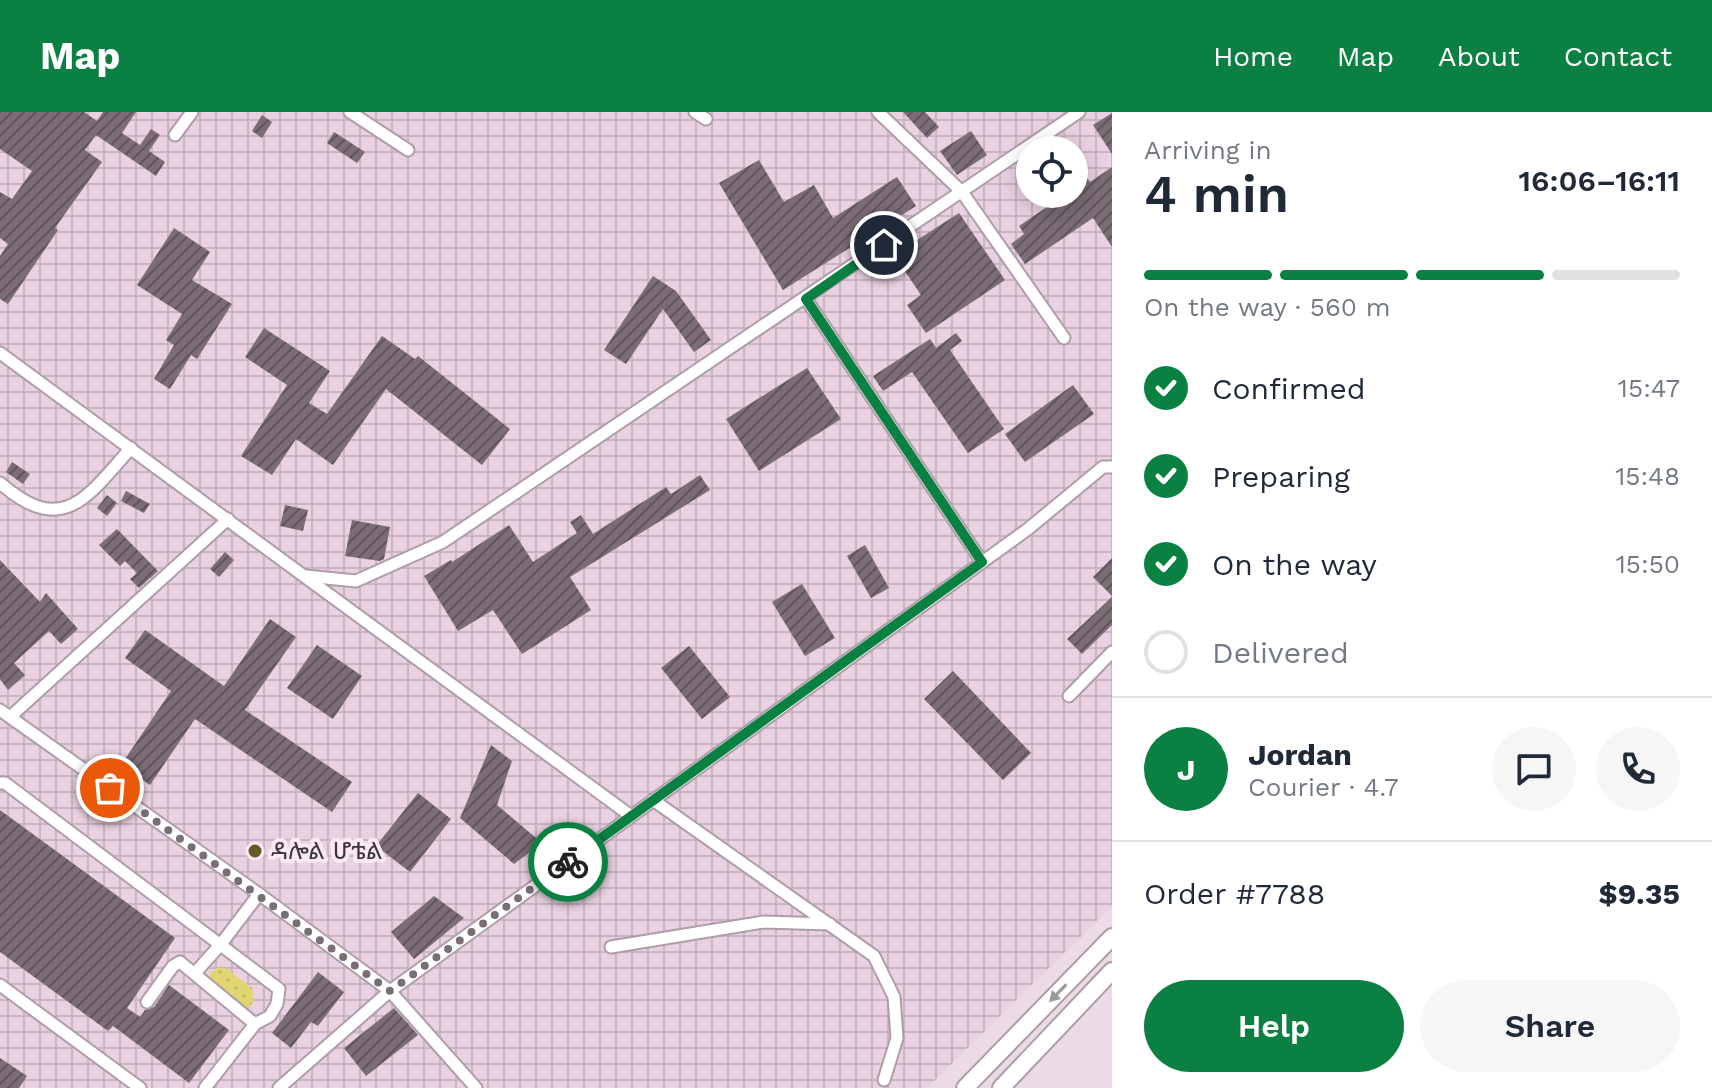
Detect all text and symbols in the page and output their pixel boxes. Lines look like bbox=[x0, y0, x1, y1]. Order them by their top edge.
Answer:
text: Map bbox=[40, 34, 120, 78]
text: Home bbox=[1213, 40, 1293, 73]
text: Map bbox=[1337, 40, 1394, 73]
text: About bbox=[1438, 40, 1520, 73]
text: Contact bbox=[1564, 40, 1672, 73]
text: Arriving in bbox=[1144, 135, 1272, 165]
map controls bbox=[1016, 136, 1088, 208]
button: locate bbox=[1016, 136, 1088, 208]
text: 16:06–16:11 bbox=[1519, 163, 1680, 198]
text: 4 min bbox=[1144, 164, 1289, 225]
pin bbox=[850, 211, 918, 279]
icon: home bbox=[862, 223, 906, 267]
text: On the way · 560 m bbox=[1144, 292, 1391, 322]
icon: check bbox=[1144, 366, 1188, 410]
text: Confirmed bbox=[1212, 371, 1366, 406]
text: 15:47 bbox=[1618, 373, 1680, 403]
icon: check bbox=[1144, 454, 1188, 498]
text: Preparing bbox=[1212, 459, 1350, 494]
text: 15:48 bbox=[1615, 461, 1680, 491]
icon: check bbox=[1144, 542, 1188, 586]
text: On the way bbox=[1212, 547, 1377, 582]
text: 15:50 bbox=[1616, 549, 1680, 579]
text: Delivered bbox=[1212, 635, 1349, 670]
button: chat bbox=[1492, 727, 1576, 811]
button: phone bbox=[1596, 727, 1680, 811]
text: Jordan bbox=[1248, 737, 1352, 772]
text: J bbox=[1177, 752, 1195, 787]
pin bbox=[76, 754, 144, 822]
icon: bag bbox=[88, 766, 132, 810]
text: Courier · 4.7 bbox=[1248, 772, 1398, 802]
courier bbox=[528, 822, 608, 902]
place label: ዳሎል ሆቴል bbox=[271, 837, 382, 865]
icon: bike bbox=[546, 840, 590, 884]
marker: ዳሎል ሆቴል bbox=[246, 842, 264, 860]
text: Order #7788 bbox=[1144, 876, 1325, 911]
text: $9.35 bbox=[1598, 876, 1680, 911]
button: Help bbox=[1144, 980, 1404, 1072]
button: Share bbox=[1420, 980, 1680, 1072]
one-way arrow bbox=[1049, 983, 1067, 1002]

